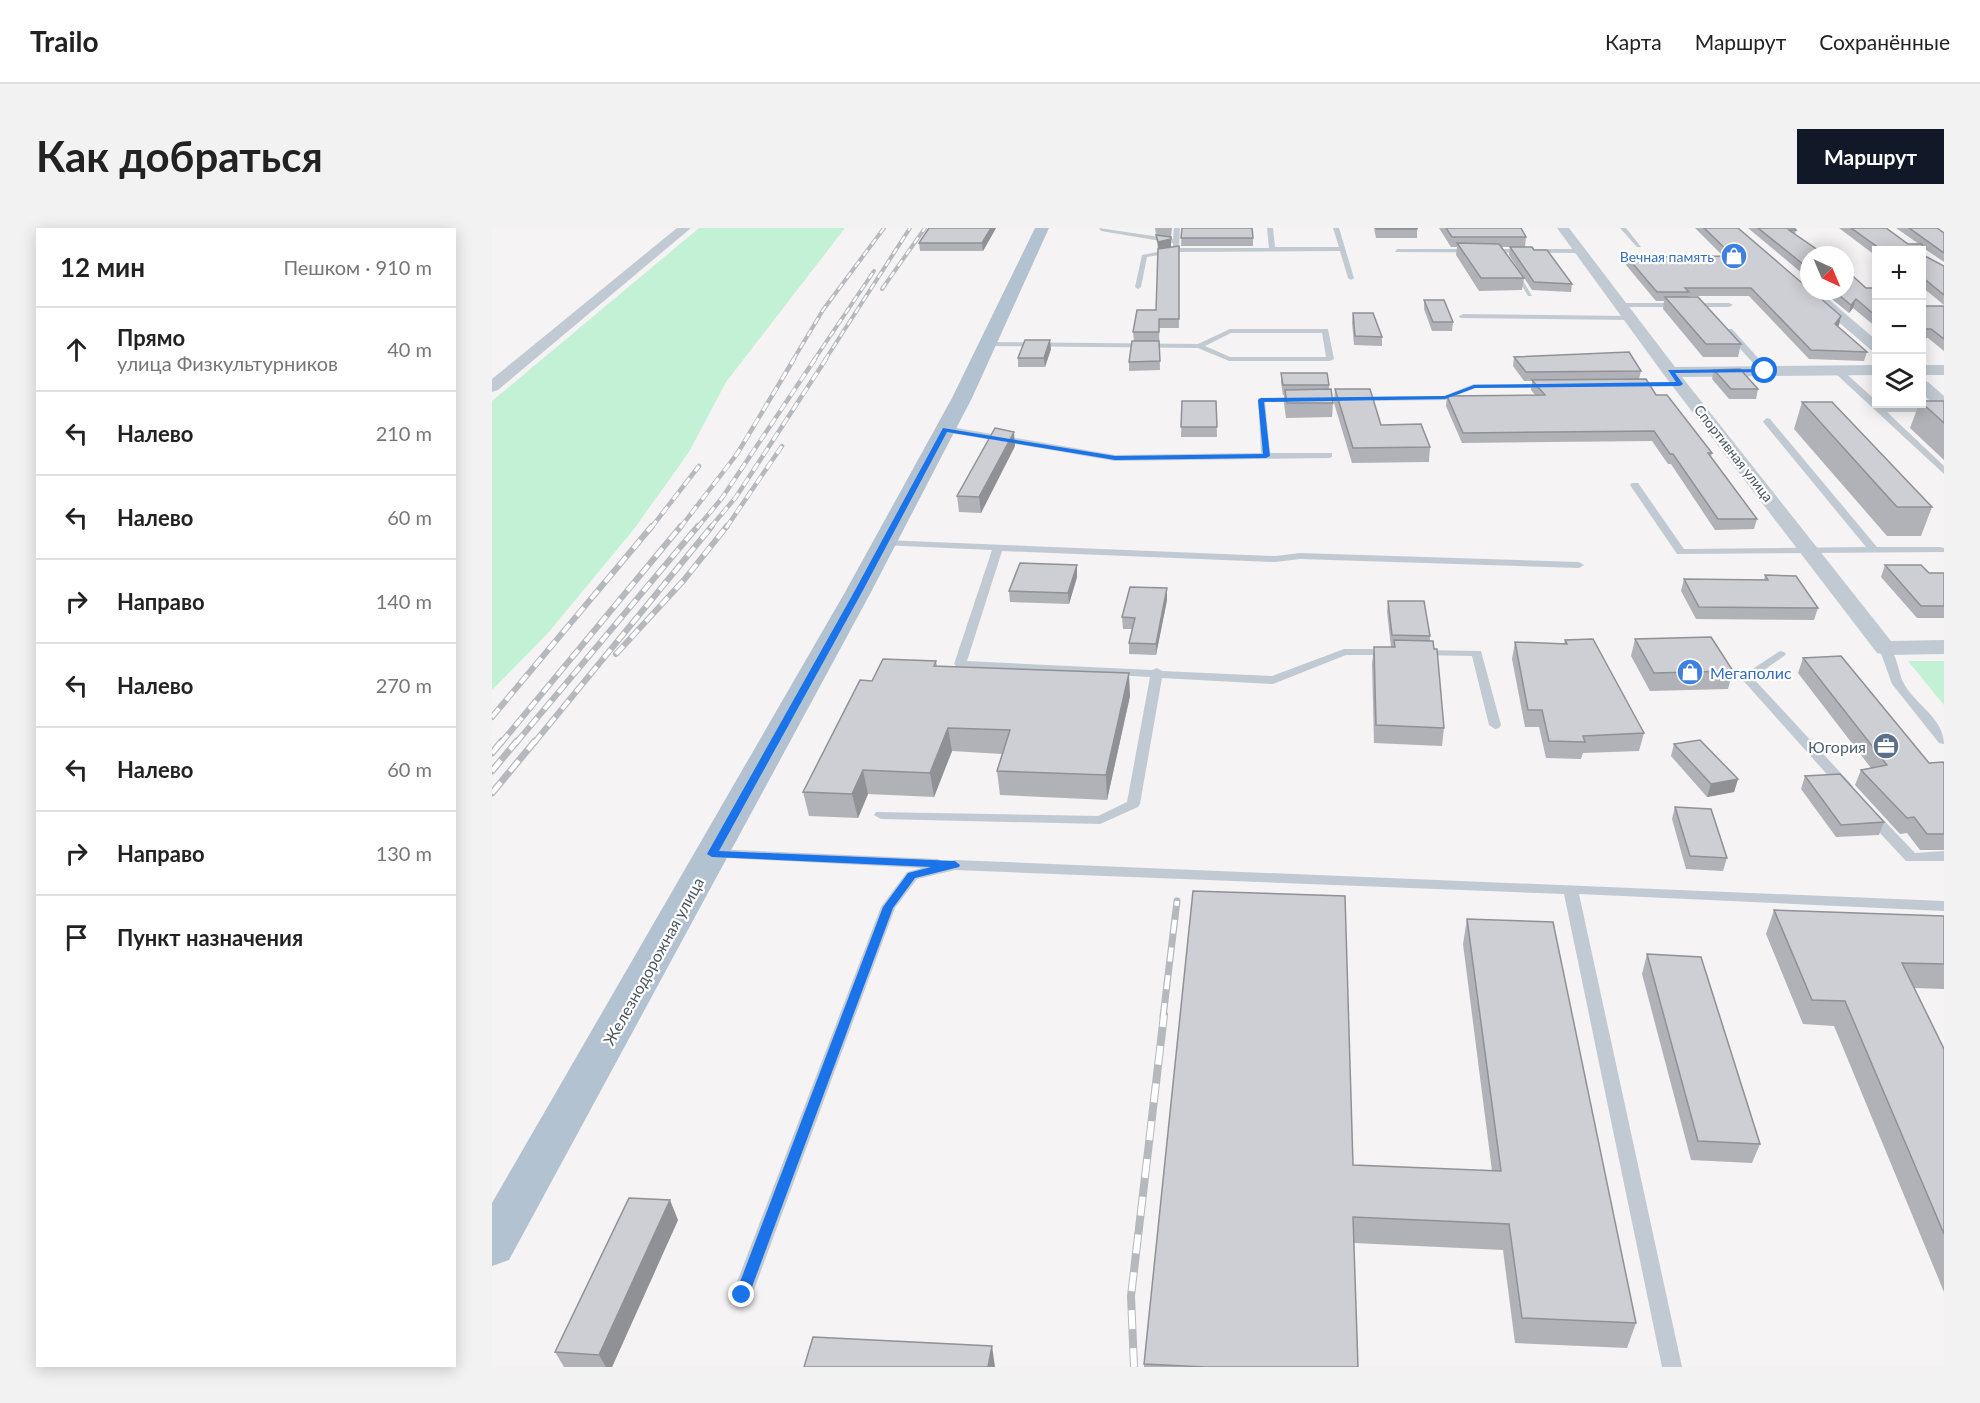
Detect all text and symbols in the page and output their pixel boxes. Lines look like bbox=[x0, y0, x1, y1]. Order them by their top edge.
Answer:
text: Trailo bbox=[30, 24, 99, 58]
text: Карта bbox=[1605, 29, 1662, 54]
text: Маршрут bbox=[1695, 29, 1786, 54]
text: Сохранённые bbox=[1819, 29, 1950, 54]
button: Маршрут bbox=[1797, 129, 1944, 184]
text: Как добраться bbox=[36, 131, 323, 181]
shop icon: Вечная память bbox=[1719, 241, 1749, 271]
north arrow bbox=[1800, 246, 1854, 300]
map controls bbox=[1872, 246, 1926, 408]
button: + bbox=[1872, 246, 1926, 300]
place label: Вечная память bbox=[1620, 248, 1714, 265]
text: 12 мин bbox=[60, 251, 145, 283]
text: Пешком · 910 m bbox=[283, 255, 432, 279]
button: − bbox=[1872, 300, 1926, 354]
text: Прямо bbox=[117, 324, 185, 351]
icon: ahead bbox=[60, 333, 93, 366]
text: 40 m bbox=[387, 337, 432, 361]
text: улица Физкультурников bbox=[117, 351, 338, 375]
button: layers bbox=[1872, 354, 1926, 408]
route start bbox=[1751, 357, 1777, 383]
street label: Спортивная улица bbox=[1691, 401, 1777, 505]
icon: left bbox=[60, 417, 93, 450]
text: Налево bbox=[117, 420, 193, 447]
text: 210 m bbox=[376, 421, 432, 445]
icon: left bbox=[60, 501, 93, 534]
text: Налево bbox=[117, 504, 193, 531]
text: 60 m bbox=[387, 505, 432, 529]
icon: right bbox=[60, 585, 93, 618]
text: Направо bbox=[117, 588, 205, 615]
text: 140 m bbox=[376, 589, 432, 613]
shop icon: Мегаполис bbox=[1675, 657, 1705, 687]
place label: Мегаполис bbox=[1710, 663, 1792, 682]
icon: left bbox=[60, 669, 93, 702]
text: Налево bbox=[117, 672, 193, 699]
text: 270 m bbox=[376, 673, 432, 697]
office icon: Югория bbox=[1871, 731, 1901, 761]
place label: Югория bbox=[1808, 737, 1866, 756]
icon: left bbox=[60, 753, 93, 786]
text: Налево bbox=[117, 756, 193, 783]
text: 60 m bbox=[387, 757, 432, 781]
icon: right bbox=[60, 837, 93, 870]
text: Направо bbox=[117, 840, 205, 867]
text: 130 m bbox=[376, 841, 432, 865]
street label: Железнодорожная улица bbox=[599, 874, 707, 1048]
icon: arrive bbox=[60, 921, 93, 954]
text: Пункт назначения bbox=[117, 924, 303, 951]
route end bbox=[728, 1281, 754, 1307]

